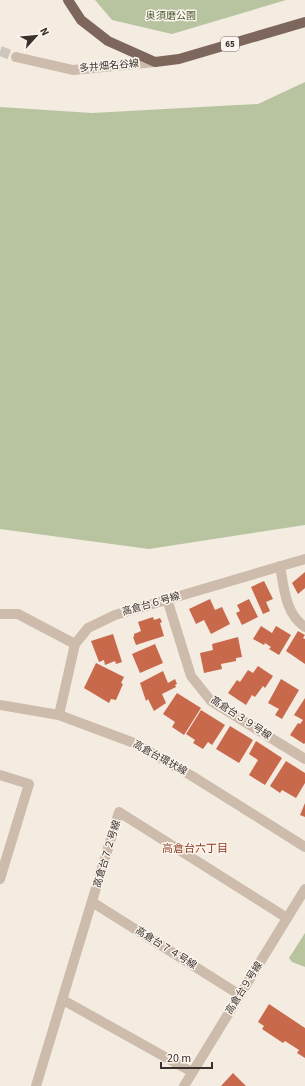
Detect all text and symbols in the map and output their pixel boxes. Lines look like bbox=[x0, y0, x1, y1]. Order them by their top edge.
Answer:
park label: 奥須磨公園 bbox=[146, 9, 196, 23]
north arrow bbox=[16, 16, 56, 56]
text: N bbox=[36, 25, 53, 38]
road number: 65 bbox=[221, 37, 239, 51]
street label: 多井畑名谷線 bbox=[79, 56, 139, 76]
street label: 高倉台６号線 bbox=[120, 589, 182, 619]
street label: 高倉台３９号線 bbox=[208, 693, 274, 743]
street label: 高倉台環状線 bbox=[130, 737, 190, 779]
street label: 高倉台７２号線 bbox=[90, 818, 124, 890]
district label: 高倉台六丁目 bbox=[162, 841, 228, 856]
street label: 高倉台７４号線 bbox=[133, 924, 199, 972]
street label: 高倉台９号線 bbox=[222, 959, 266, 1017]
scale bar bbox=[161, 1044, 212, 1070]
text: 20 m bbox=[167, 1050, 191, 1067]

